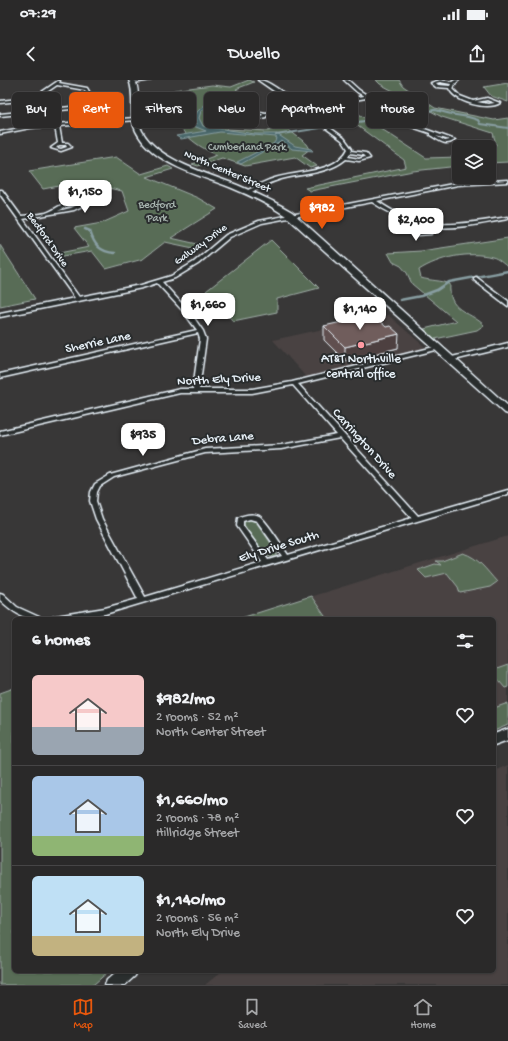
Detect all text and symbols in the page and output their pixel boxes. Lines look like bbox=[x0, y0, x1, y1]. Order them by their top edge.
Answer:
text: 07:29 bbox=[20, 5, 56, 23]
icon: back bbox=[20, 43, 42, 65]
icon: share bbox=[466, 43, 488, 65]
text: Dwello bbox=[228, 44, 280, 65]
chip: Buy bbox=[12, 92, 61, 128]
chip: Rent bbox=[69, 92, 124, 128]
chip: Filters bbox=[132, 92, 196, 128]
chip: New bbox=[204, 92, 259, 128]
chip: Apartment bbox=[267, 92, 358, 128]
chip: House bbox=[366, 92, 428, 128]
map controls bbox=[452, 140, 496, 184]
button: layers bbox=[452, 140, 496, 184]
park label: Cumberland Park bbox=[208, 142, 287, 154]
street label: North Center Street bbox=[182, 148, 273, 196]
pin: $1,150 bbox=[52, 180, 118, 214]
text: $1,150 bbox=[68, 185, 102, 200]
pin: $982 bbox=[298, 196, 346, 230]
park label: Bedford Park bbox=[137, 199, 177, 225]
text: $982 bbox=[309, 201, 335, 216]
pin: $2,400 bbox=[383, 208, 449, 242]
street label: Bedford Drive bbox=[23, 209, 71, 270]
text: $2,400 bbox=[397, 213, 435, 228]
street label: Galway Drive bbox=[172, 222, 230, 268]
pin: $1,660 bbox=[175, 293, 241, 327]
pin: $1,140 bbox=[327, 297, 393, 331]
text: $1,660 bbox=[190, 298, 226, 313]
text: $1,140 bbox=[343, 302, 377, 317]
street label: Sherrie Lane bbox=[64, 329, 132, 357]
marker: AT&T Northville central office bbox=[356, 340, 366, 350]
place label: AT&T Northville central office bbox=[321, 352, 401, 382]
street label: North Ely Drive bbox=[177, 370, 262, 390]
street label: Carrington Drive bbox=[328, 406, 400, 482]
pin: $935 bbox=[119, 423, 167, 457]
text: $935 bbox=[130, 428, 156, 443]
street label: Debra Lane bbox=[191, 429, 255, 449]
street label: Ely Drive South bbox=[237, 528, 321, 566]
icon: filters bbox=[454, 630, 476, 652]
text: 6 homes bbox=[32, 631, 90, 651]
text: $982/mo bbox=[156, 690, 215, 710]
icon: home bbox=[64, 691, 112, 739]
icon: heart bbox=[454, 704, 476, 726]
text: 2 rooms · 52 m² bbox=[156, 710, 238, 725]
text: North Center Street bbox=[156, 725, 266, 740]
text: $1,660/mo bbox=[156, 791, 228, 811]
icon: home bbox=[64, 792, 112, 840]
icon: heart bbox=[454, 805, 476, 827]
text: 2 rooms · 78 m² bbox=[156, 811, 239, 826]
text: Hillridge Street bbox=[156, 826, 239, 841]
text: $1,140/mo bbox=[156, 891, 225, 911]
icon: home bbox=[64, 892, 112, 940]
icon: heart bbox=[454, 905, 476, 927]
text: 2 rooms · 56 m² bbox=[156, 911, 239, 926]
text: North Ely Drive bbox=[156, 926, 240, 941]
tab: Map bbox=[72, 996, 94, 1032]
tab: Saved bbox=[238, 996, 266, 1032]
tab: Home bbox=[410, 996, 436, 1032]

